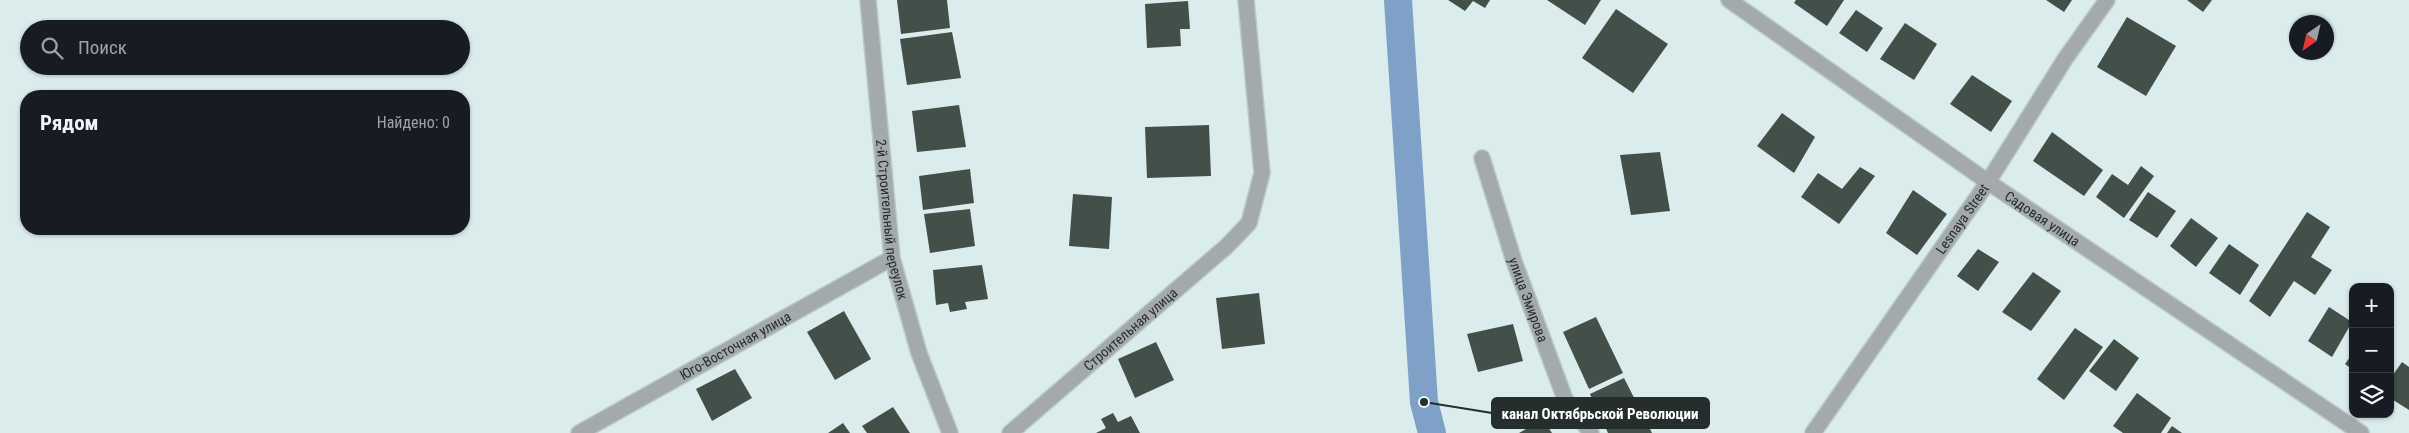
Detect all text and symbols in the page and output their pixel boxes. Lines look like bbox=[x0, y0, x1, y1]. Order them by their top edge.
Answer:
north arrow bbox=[2289, 15, 2334, 60]
search box bbox=[20, 20, 470, 75]
icon: search bbox=[38, 34, 66, 62]
text: Поиск bbox=[78, 36, 127, 59]
text: Рядом bbox=[40, 111, 99, 135]
text: Найдено: 0 bbox=[377, 113, 450, 132]
street label: 2-й Строительный переулок bbox=[873, 139, 912, 302]
street label: Lesnaya Street bbox=[1932, 181, 1992, 257]
street label: Садовая улица bbox=[2002, 188, 2083, 249]
street label: улица Эмирова bbox=[1505, 255, 1551, 344]
map controls bbox=[2349, 283, 2394, 418]
button: + bbox=[2349, 283, 2394, 328]
street label: Строительная улица bbox=[1080, 284, 1181, 374]
street label: Юго-Восточная улица bbox=[677, 308, 794, 383]
button: − bbox=[2349, 328, 2394, 373]
button: layers bbox=[2349, 373, 2394, 418]
callout: канал Октябрьской Революции bbox=[1492, 398, 1709, 428]
text: канал Октябрьской Революции bbox=[1501, 405, 1699, 423]

